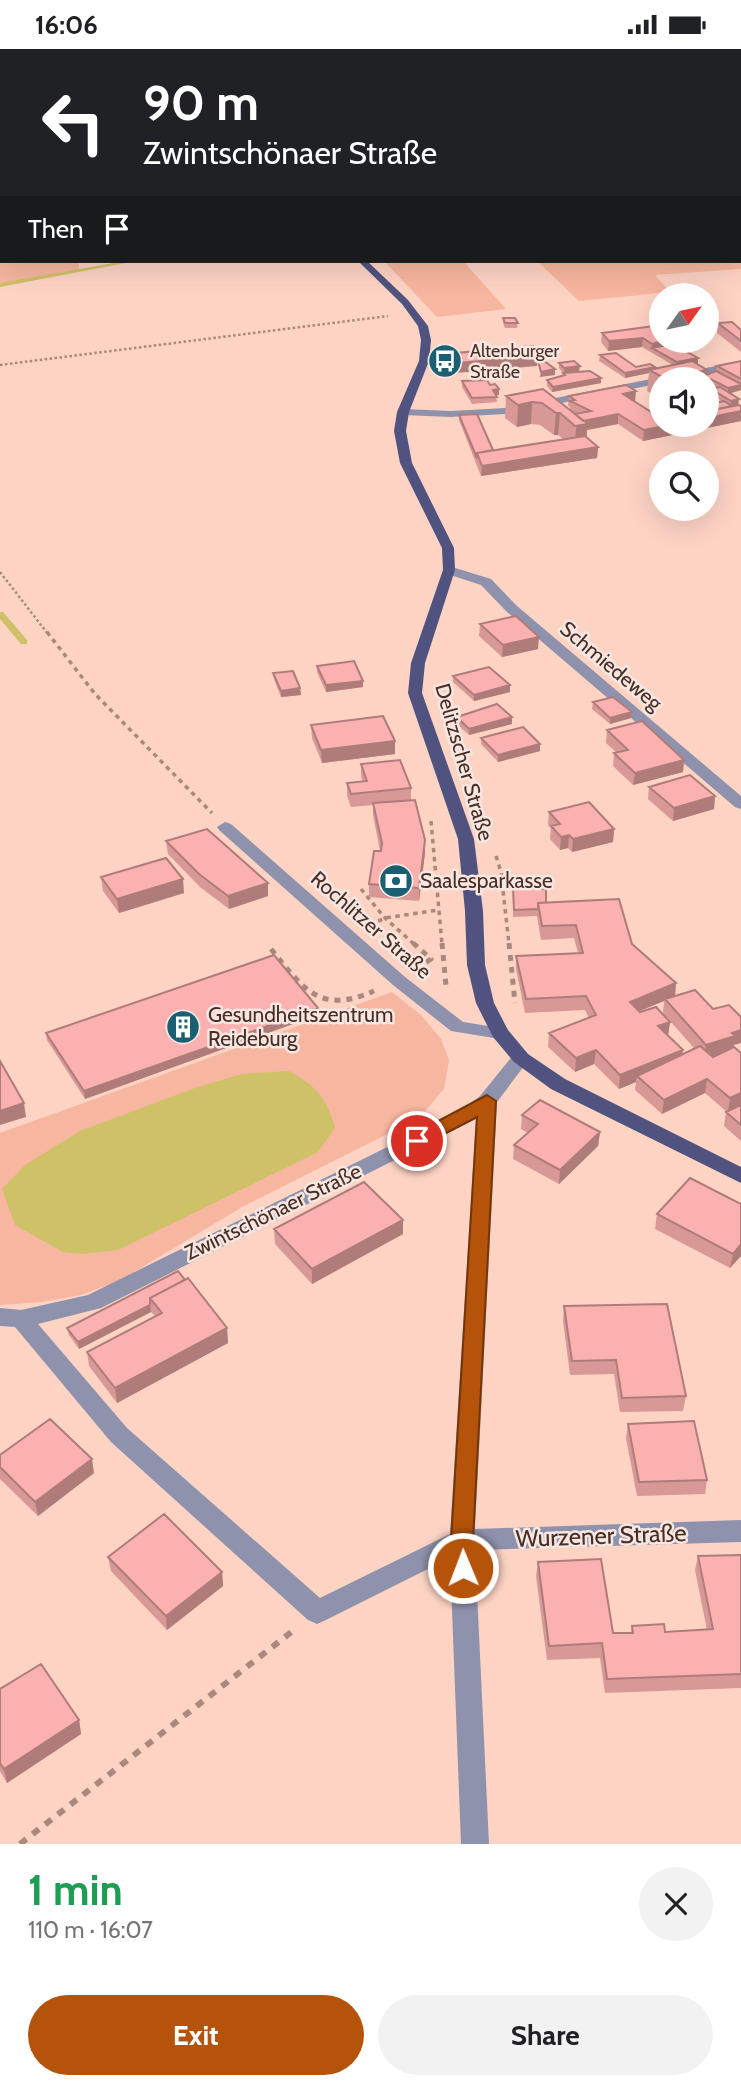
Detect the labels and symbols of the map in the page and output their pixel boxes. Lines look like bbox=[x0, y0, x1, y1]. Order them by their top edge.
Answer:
north arrow bbox=[649, 283, 719, 353]
place label: Altenburger Straße bbox=[470, 340, 560, 383]
bus stop icon: Altenburger Straße bbox=[426, 342, 464, 380]
street label: Schmiedeweg bbox=[555, 616, 668, 716]
street label: Delitzscher Straße bbox=[430, 680, 499, 844]
bank icon: Saalesparkasse bbox=[377, 862, 415, 900]
street label: Rochlitzer Straße bbox=[306, 866, 437, 984]
place label: Saalesparkasse bbox=[420, 868, 553, 893]
place label: Gesundheitszentrum Reideburg bbox=[208, 1002, 393, 1051]
building icon: Gesundheitszentrum Reideburg bbox=[164, 1008, 202, 1046]
pin bbox=[387, 1111, 447, 1171]
street label: Zwintschönaer Straße bbox=[181, 1158, 365, 1265]
street label: Wurzener Straße bbox=[515, 1518, 687, 1553]
position arrow bbox=[426, 1531, 500, 1605]

